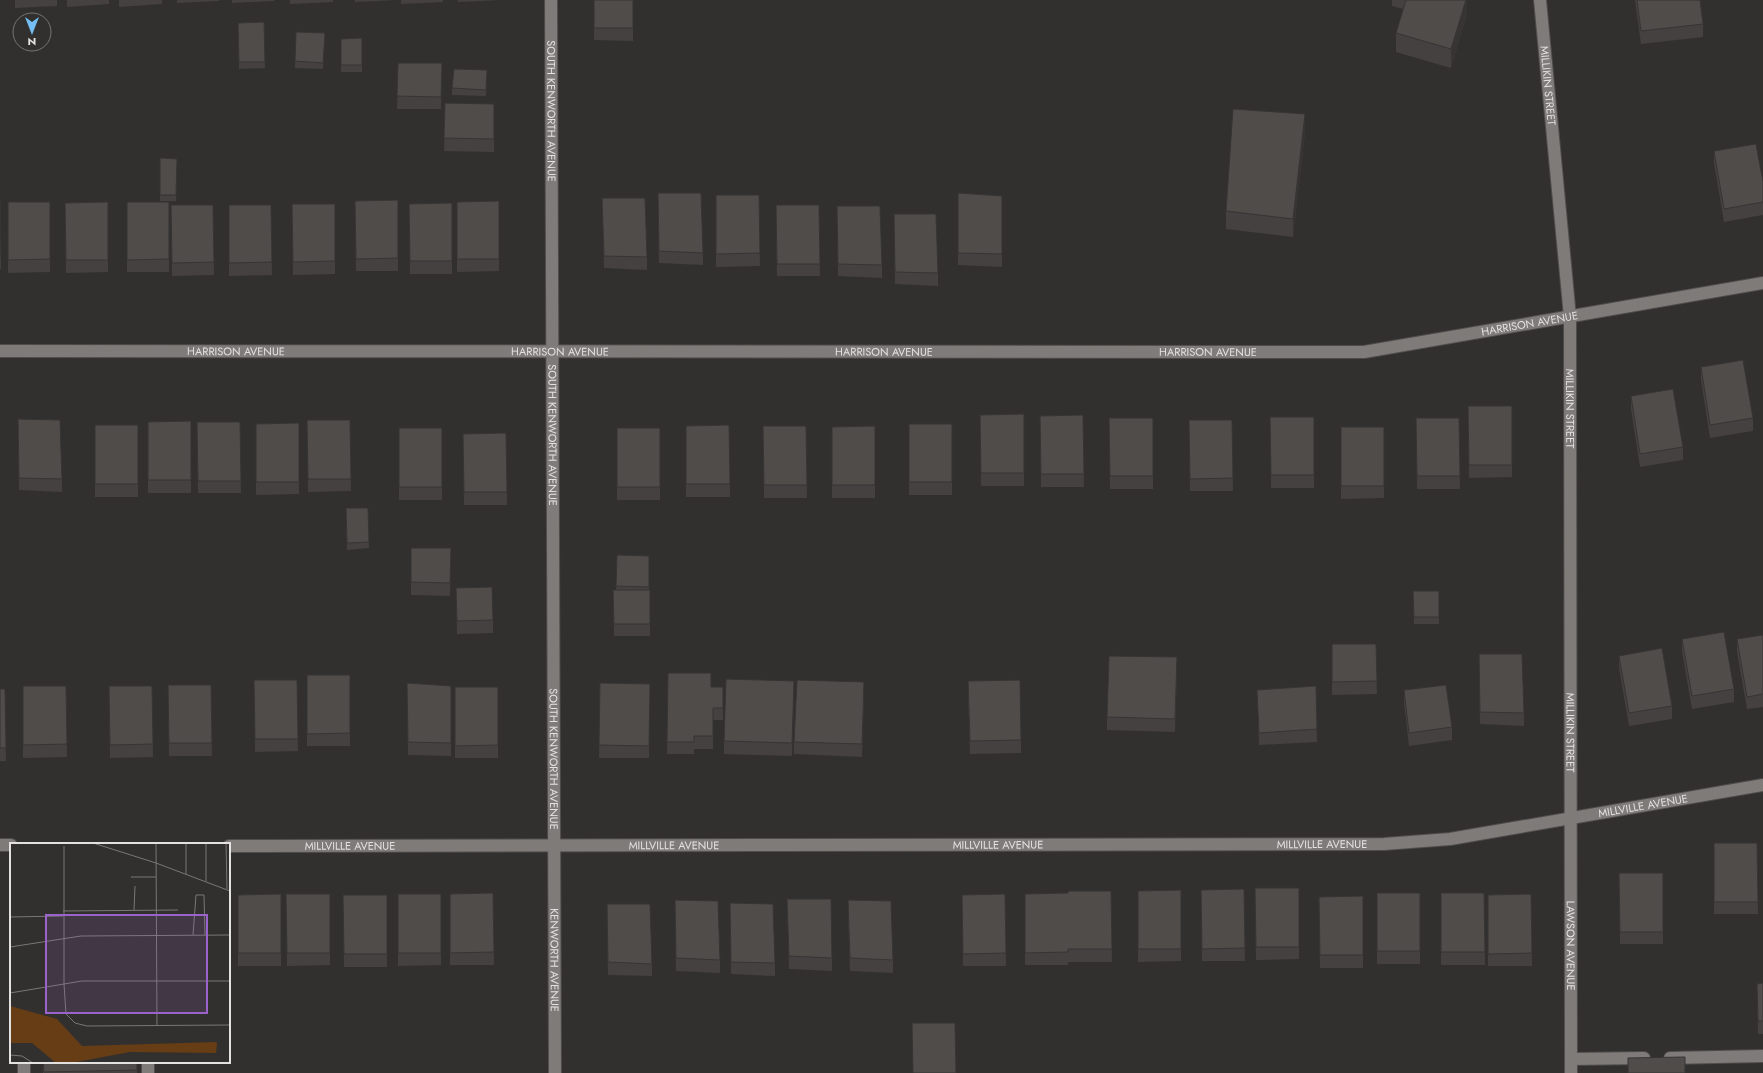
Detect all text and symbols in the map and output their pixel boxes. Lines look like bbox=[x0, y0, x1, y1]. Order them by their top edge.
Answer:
north arrow bbox=[12, 12, 52, 52]
text: N bbox=[28, 34, 36, 50]
street label: SOUTH KENWORTH AVENUE bbox=[543, 40, 560, 182]
street label: MILLIKIN STREET bbox=[1536, 45, 1560, 126]
street label: HARRISON AVENUE bbox=[1480, 307, 1579, 340]
street label: HARRISON AVENUE bbox=[187, 343, 285, 359]
street label: HARRISON AVENUE bbox=[511, 343, 609, 359]
street label: HARRISON AVENUE bbox=[835, 344, 933, 360]
street label: HARRISON AVENUE bbox=[1159, 344, 1257, 360]
street label: SOUTH KENWORTH AVENUE bbox=[544, 364, 561, 506]
street label: MILLIKIN STREET bbox=[1562, 369, 1578, 448]
street label: SOUTH KENWORTH AVENUE bbox=[546, 688, 562, 830]
street label: MILLIKIN STREET bbox=[1562, 693, 1579, 772]
street label: MILLVILLE AVENUE bbox=[1597, 790, 1689, 821]
street label: MILLVILLE AVENUE bbox=[1277, 836, 1367, 852]
street label: MILLVILLE AVENUE bbox=[629, 837, 719, 853]
street label: MILLVILLE AVENUE bbox=[953, 837, 1043, 853]
street label: MILLVILLE AVENUE bbox=[305, 838, 395, 854]
inset map bbox=[10, 843, 230, 1063]
street label: LAWSON AVENUE bbox=[1563, 901, 1579, 991]
street label: KENWORTH AVENUE bbox=[546, 908, 563, 1012]

